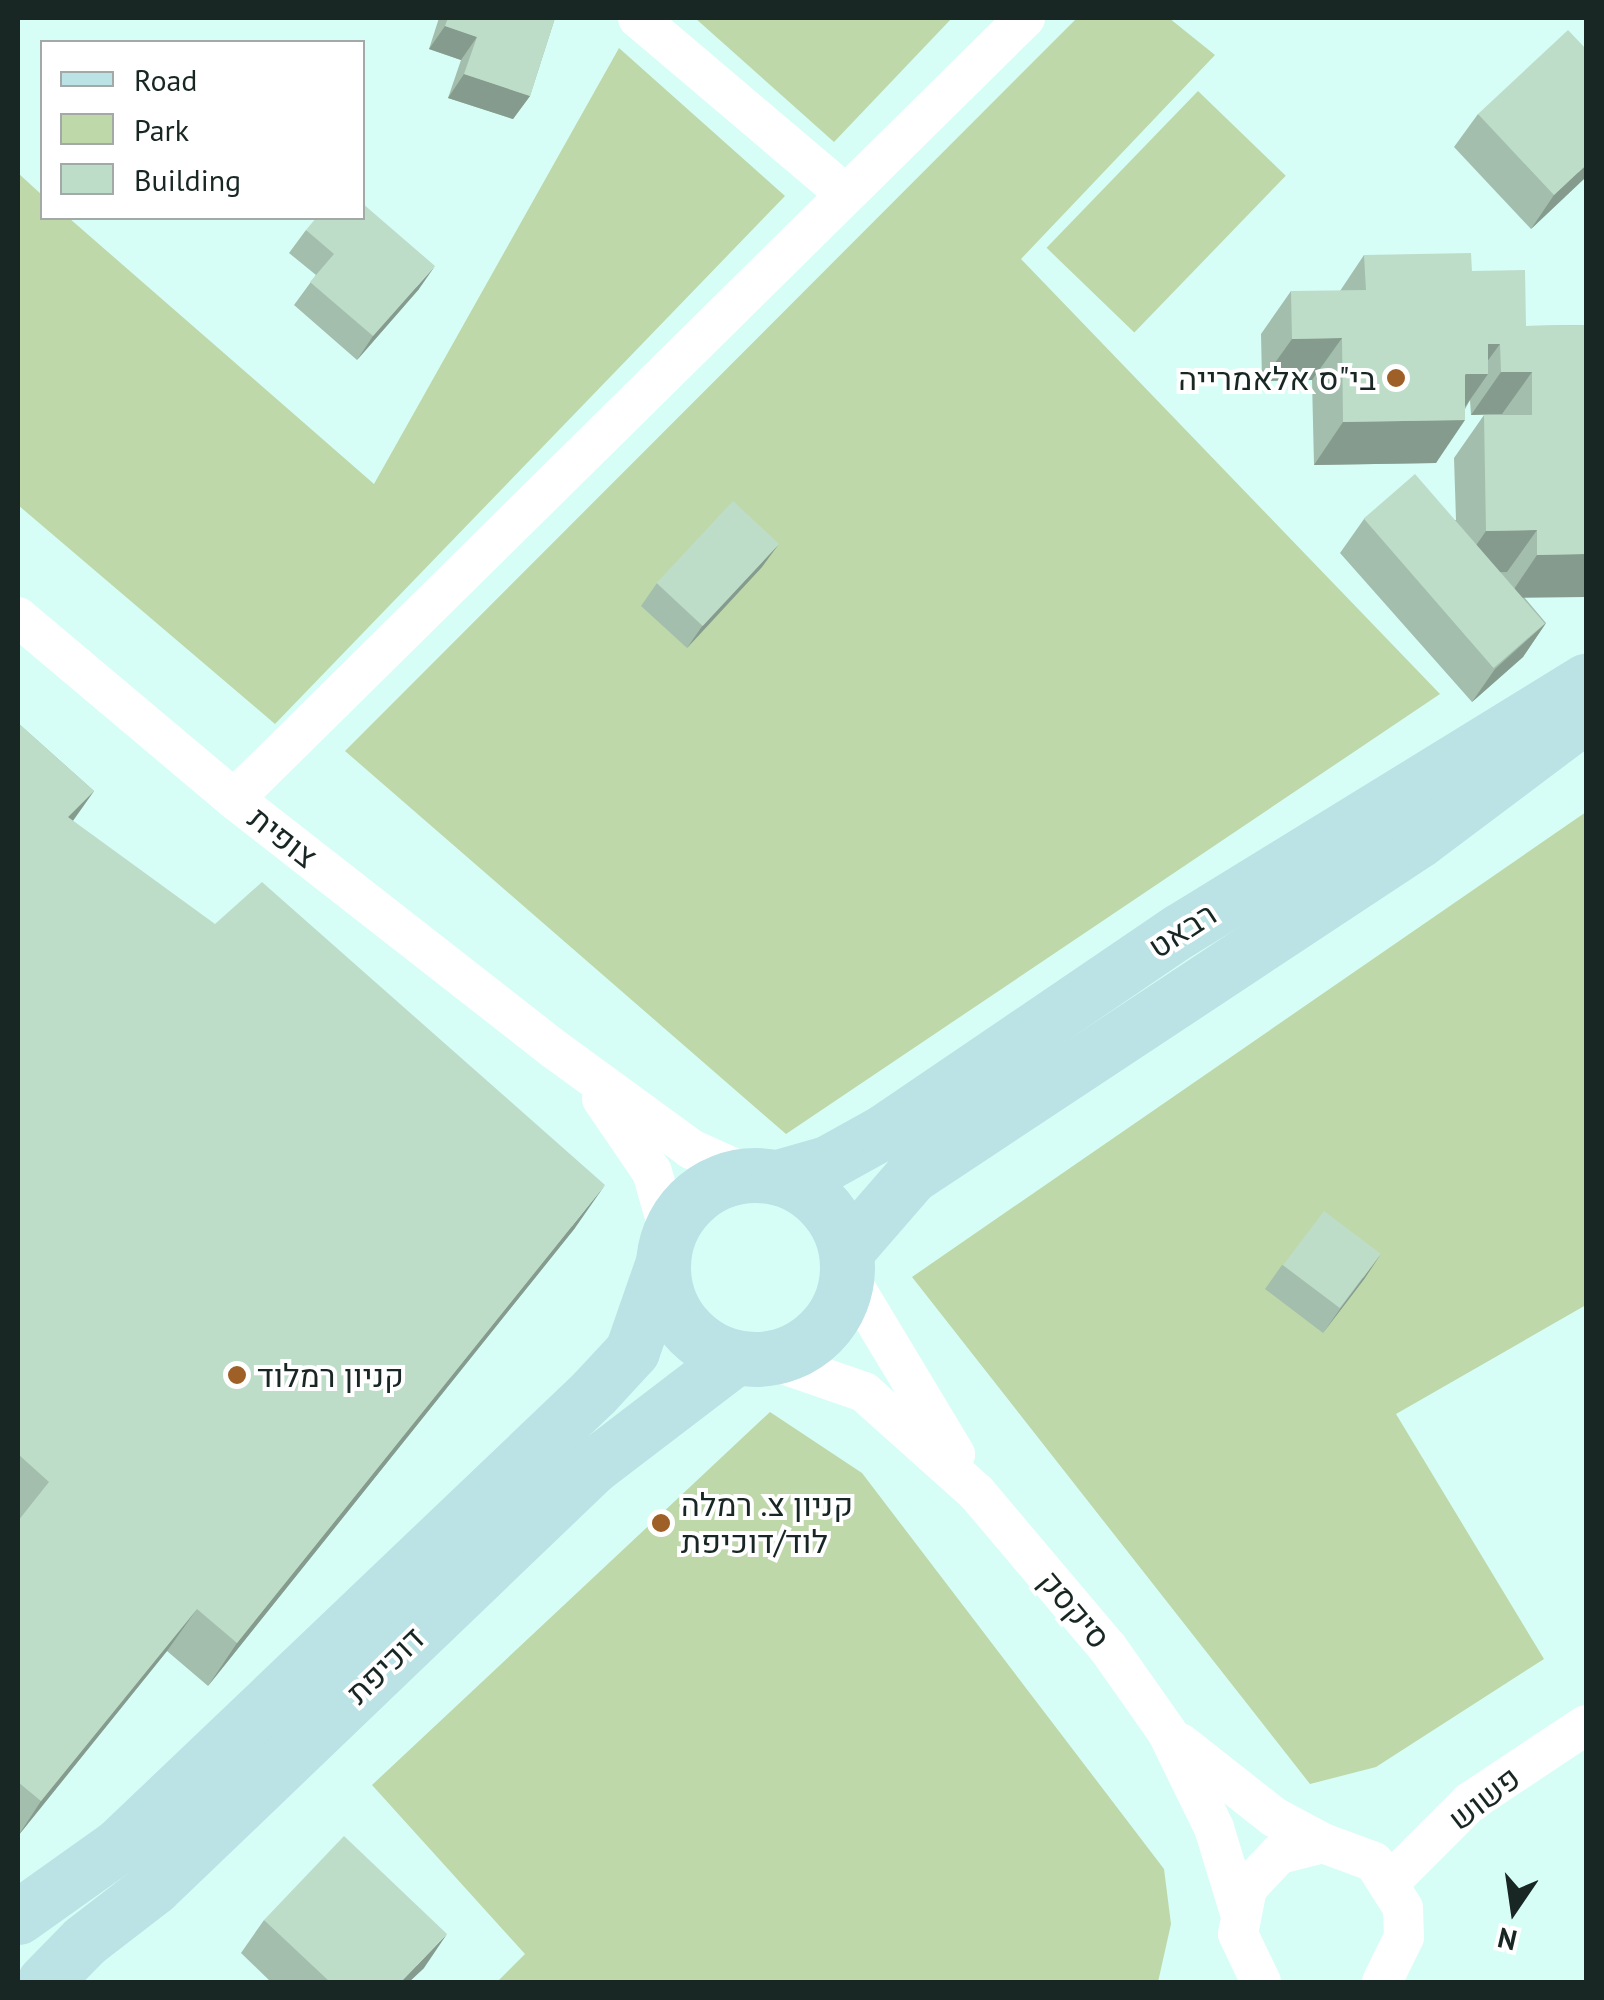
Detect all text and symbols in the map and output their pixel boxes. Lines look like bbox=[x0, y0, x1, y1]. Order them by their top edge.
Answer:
legend bbox=[40, 40, 365, 220]
text: Road bbox=[134, 60, 198, 99]
text: Park bbox=[134, 110, 189, 149]
text: Building bbox=[134, 160, 241, 199]
place label: בי"ס אלאמרייה bbox=[1178, 359, 1376, 397]
marker: בי"ס אלאמרייה bbox=[1385, 367, 1407, 389]
street label: צופית bbox=[241, 798, 325, 876]
street label: רבאט bbox=[1141, 894, 1223, 966]
place label: קניון רמלוד bbox=[257, 1356, 404, 1394]
marker: קניון רמלוד bbox=[226, 1364, 248, 1386]
place label: קניון צ. רמלה לוד/דוכיפת bbox=[681, 1486, 853, 1561]
marker: קניון צ. רמלה לוד/דוכיפת bbox=[650, 1512, 672, 1534]
street label: סיקסק bbox=[1031, 1562, 1119, 1656]
street label: דוכיפת bbox=[338, 1619, 432, 1711]
street label: פשוש bbox=[1441, 1758, 1527, 1838]
north arrow bbox=[1464, 1860, 1564, 1960]
text: N bbox=[1494, 1920, 1520, 1960]

